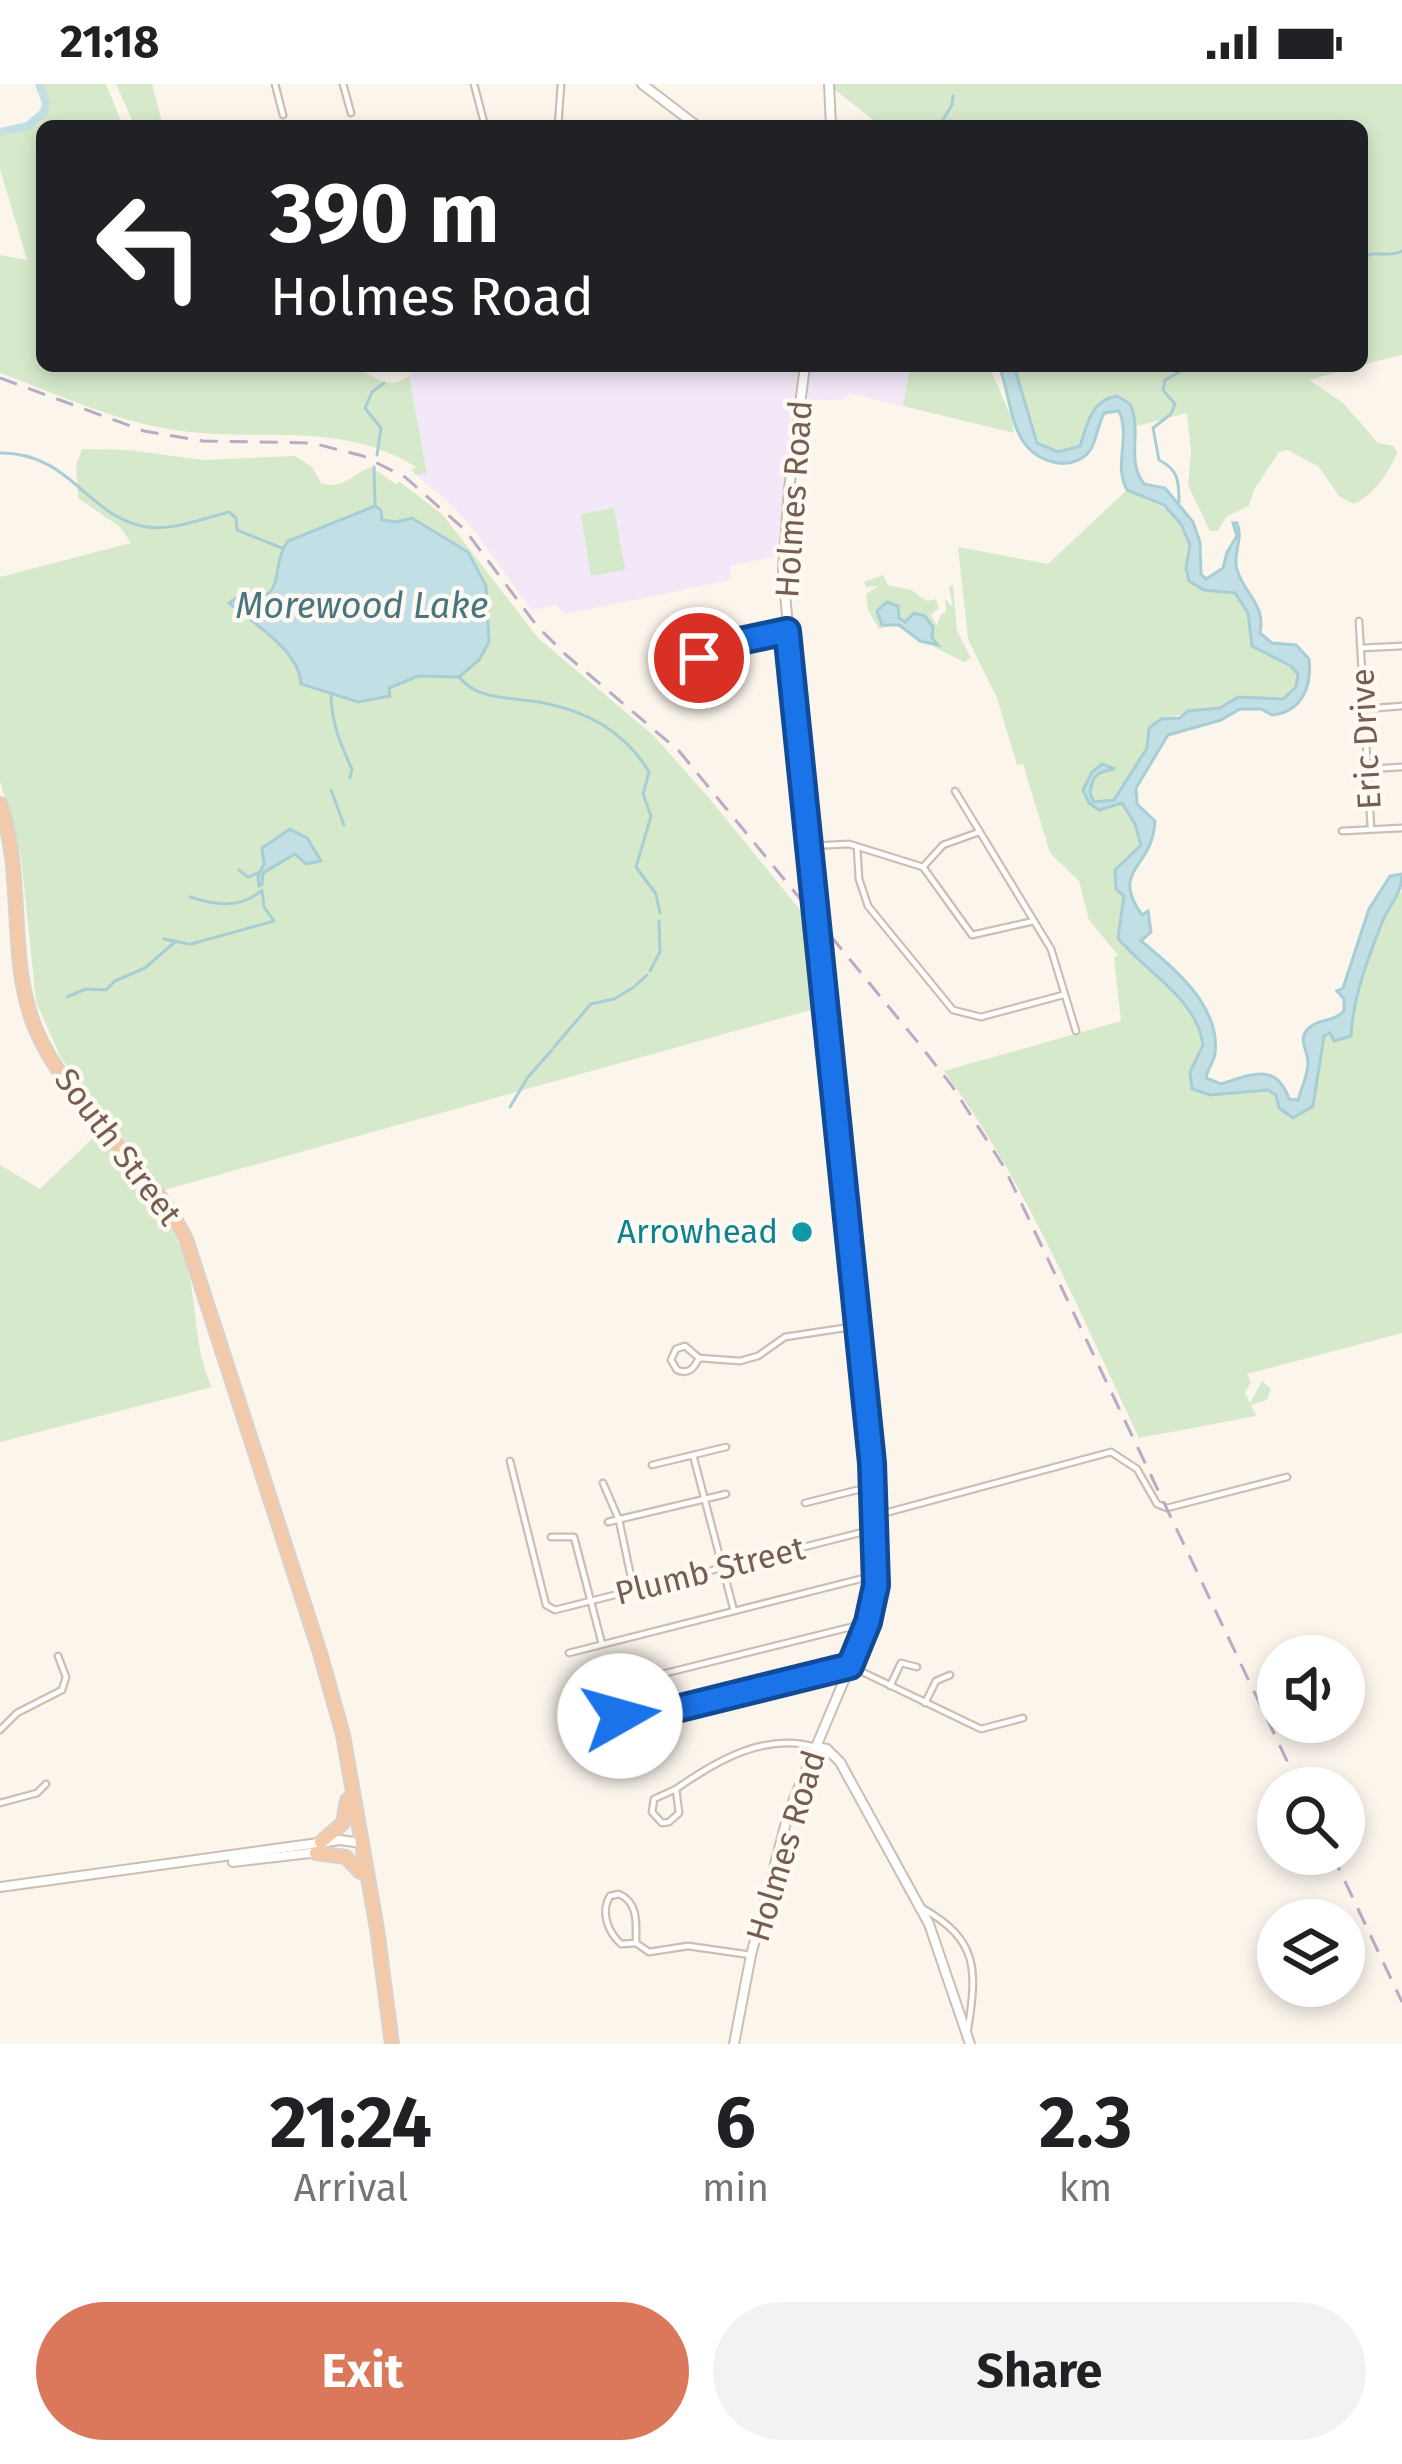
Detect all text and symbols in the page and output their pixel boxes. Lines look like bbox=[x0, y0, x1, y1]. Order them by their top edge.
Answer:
text: 21:18 bbox=[60, 15, 159, 69]
text: 390 m bbox=[270, 163, 500, 264]
icon: left bbox=[72, 168, 228, 324]
text: Holmes Road bbox=[270, 265, 594, 329]
street label: Holmes Road bbox=[767, 399, 821, 599]
water label: Morewood Lake bbox=[236, 584, 488, 628]
pin bbox=[648, 607, 750, 709]
icon: arrive bbox=[666, 625, 732, 691]
street label: Eric Drive bbox=[1342, 667, 1390, 811]
street label: South Street bbox=[46, 1061, 190, 1233]
place label: Arrowhead bbox=[617, 1212, 778, 1252]
marker: Arrowhead bbox=[789, 1219, 815, 1245]
street label: Plumb Street bbox=[611, 1528, 809, 1614]
map controls bbox=[1257, 1635, 1365, 2007]
button: sound bbox=[1257, 1635, 1365, 1743]
position arrow bbox=[557, 1653, 683, 1779]
street label: Holmes Road bbox=[738, 1746, 834, 1946]
button: search bbox=[1257, 1767, 1365, 1875]
button: layers bbox=[1257, 1899, 1365, 2007]
text: 21:24 bbox=[270, 2080, 432, 2166]
text: 6 bbox=[715, 2080, 756, 2166]
text: 2.3 bbox=[1039, 2080, 1132, 2166]
text: Arrival bbox=[294, 2165, 408, 2211]
text: min bbox=[702, 2165, 769, 2211]
text: km bbox=[1059, 2165, 1112, 2211]
button: Exit bbox=[36, 2302, 689, 2440]
button: Share bbox=[713, 2302, 1366, 2440]

